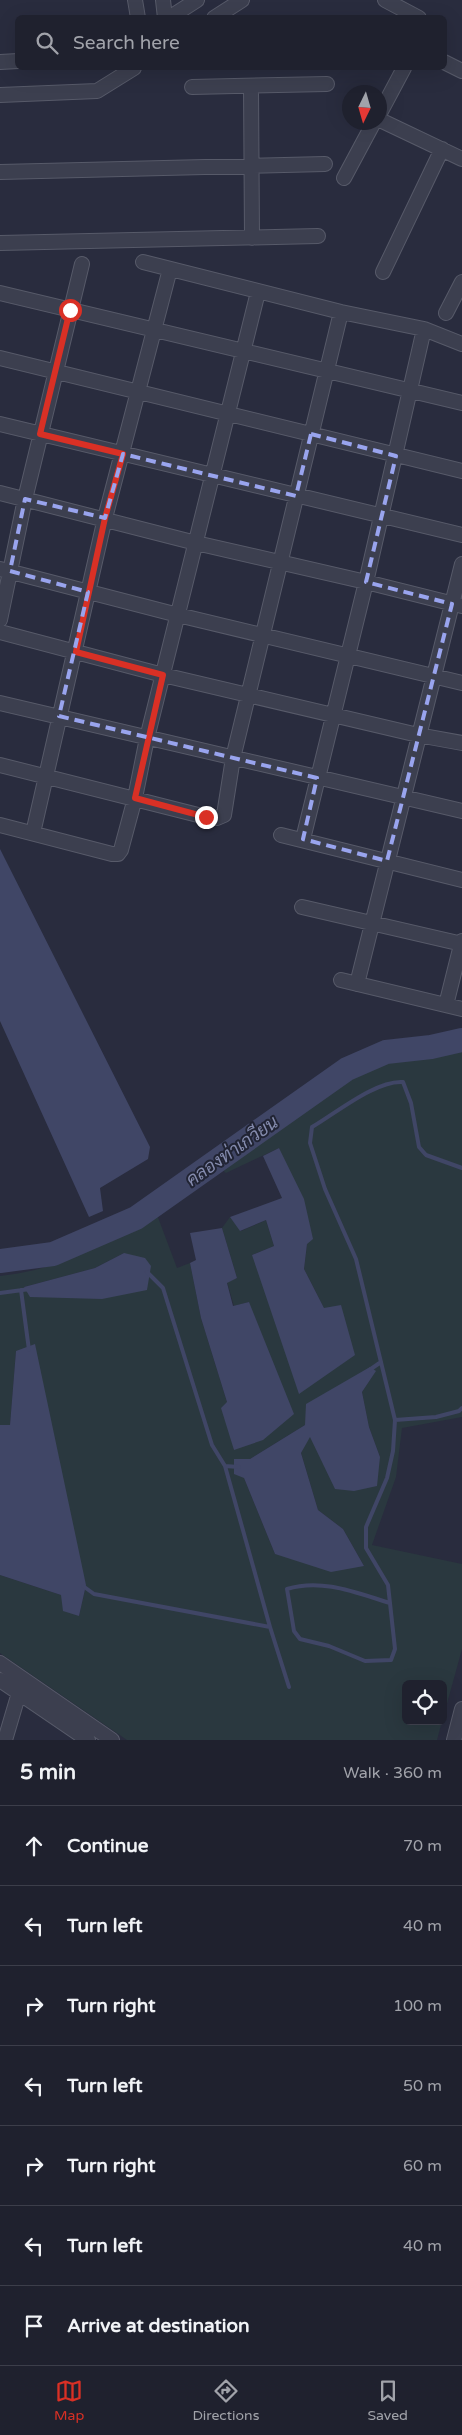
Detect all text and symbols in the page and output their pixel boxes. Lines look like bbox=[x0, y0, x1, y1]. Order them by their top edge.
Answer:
search box bbox=[15, 15, 447, 70]
icon: search bbox=[33, 29, 61, 57]
text: Search here bbox=[73, 32, 180, 54]
north arrow bbox=[342, 85, 387, 130]
route start bbox=[59, 299, 82, 322]
route end bbox=[195, 806, 218, 829]
water label: คลองท่าเกวียน bbox=[181, 1109, 283, 1191]
map controls bbox=[402, 1680, 447, 1725]
button: locate bbox=[402, 1680, 447, 1725]
text: 5 min bbox=[20, 1760, 76, 1785]
text: Walk · 360 m bbox=[343, 1763, 442, 1783]
icon: ahead bbox=[20, 1832, 48, 1860]
text: Continue bbox=[67, 1835, 149, 1857]
text: 70 m bbox=[403, 1836, 442, 1856]
icon: left bbox=[20, 1912, 48, 1940]
text: Turn left bbox=[67, 1915, 143, 1937]
text: 40 m bbox=[403, 1916, 442, 1936]
icon: right bbox=[20, 1992, 48, 2020]
text: Turn right bbox=[67, 1995, 155, 2017]
text: 100 m bbox=[393, 1996, 442, 2016]
icon: left bbox=[20, 2072, 48, 2100]
text: Turn left bbox=[67, 2075, 143, 2097]
text: 50 m bbox=[403, 2076, 442, 2096]
icon: right bbox=[20, 2152, 48, 2180]
text: Turn right bbox=[67, 2155, 155, 2177]
text: 60 m bbox=[403, 2156, 442, 2176]
icon: left bbox=[20, 2232, 48, 2260]
text: Turn left bbox=[67, 2235, 143, 2257]
text: 40 m bbox=[403, 2236, 442, 2256]
icon: arrive bbox=[20, 2312, 48, 2340]
text: Arrive at destination bbox=[67, 2315, 250, 2337]
tab: Map bbox=[54, 2377, 84, 2424]
tab: Directions bbox=[192, 2377, 259, 2424]
tab: Saved bbox=[367, 2377, 408, 2424]

